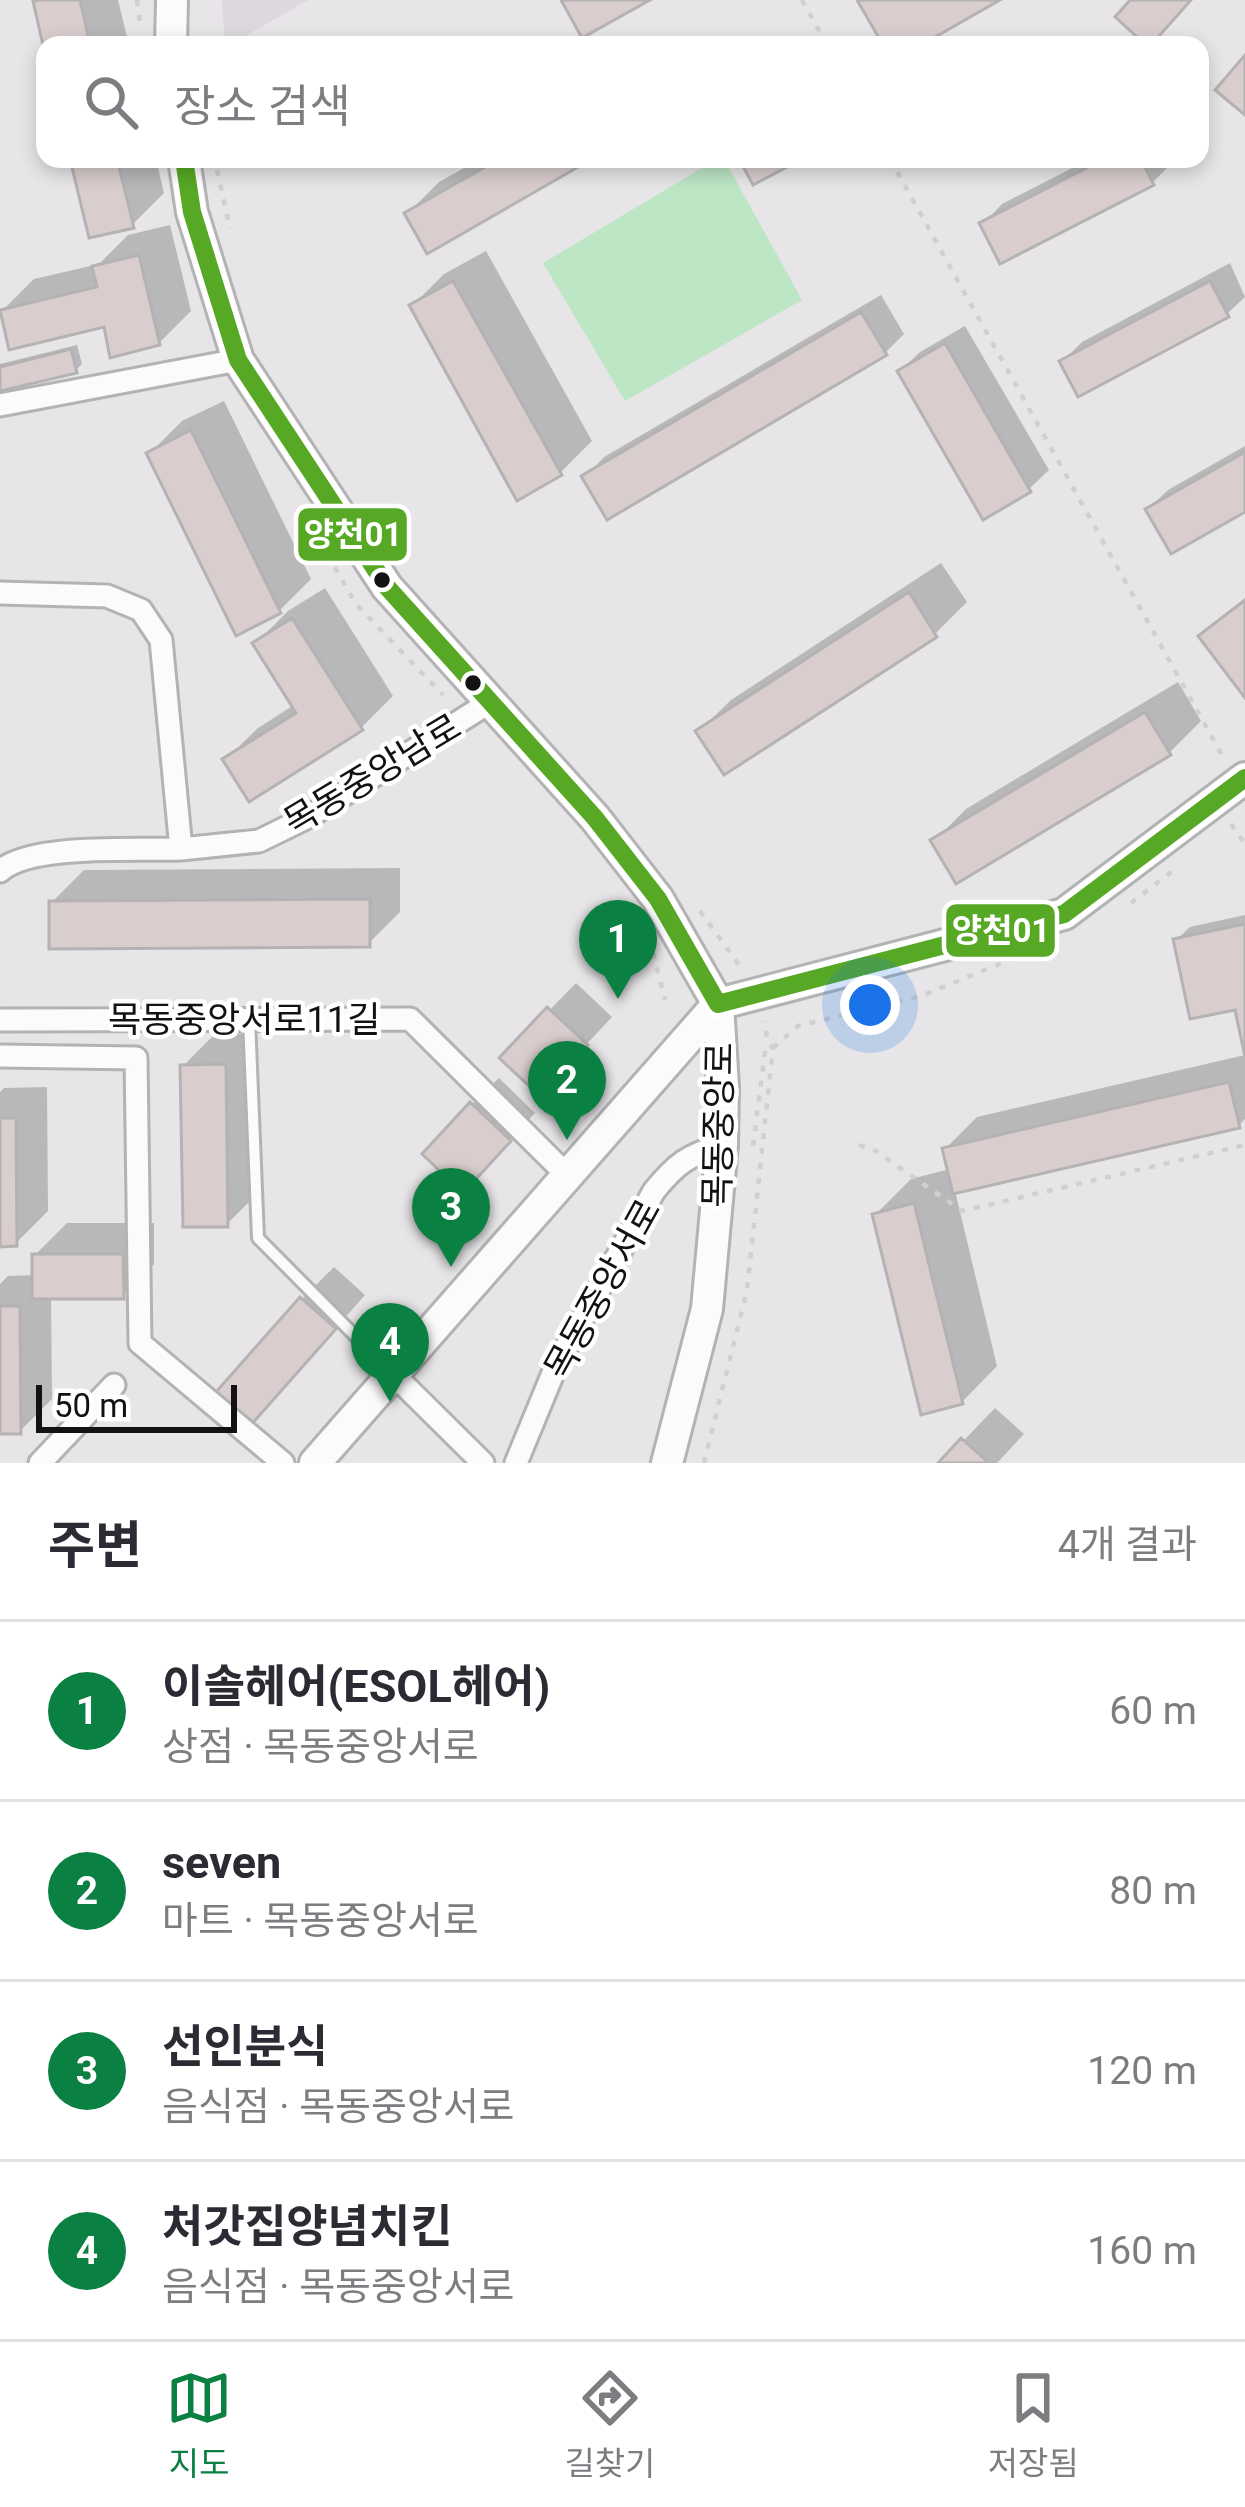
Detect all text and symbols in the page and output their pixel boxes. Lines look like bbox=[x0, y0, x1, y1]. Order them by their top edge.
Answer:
search box bbox=[36, 36, 1209, 168]
icon: search bbox=[78, 69, 144, 135]
text: 장소 검색 bbox=[174, 80, 351, 133]
line badge: 양천01 bbox=[296, 506, 409, 563]
text: 양천01 bbox=[304, 515, 402, 554]
unlabelled marker bbox=[371, 569, 393, 591]
unlabelled marker bbox=[462, 672, 484, 694]
street label: 목동중앙남로 bbox=[277, 706, 469, 844]
pin: 1 bbox=[579, 900, 657, 999]
line badge: 양천01 bbox=[944, 902, 1057, 959]
text: 양천01 bbox=[952, 911, 1050, 950]
your location bbox=[840, 975, 900, 1035]
street label: 목동중앙서로11길 bbox=[108, 999, 380, 1041]
pin: 2 bbox=[528, 1041, 606, 1140]
street label: 목동중앙로 bbox=[697, 1042, 741, 1208]
pin: 3 bbox=[412, 1168, 490, 1267]
street label: 목동중앙서로 bbox=[536, 1192, 669, 1387]
pin: 4 bbox=[351, 1303, 429, 1402]
scale bar bbox=[36, 1379, 237, 1432]
text: 50 m bbox=[54, 1386, 128, 1425]
text: 주변 bbox=[48, 1516, 142, 1575]
text: 4개 결과 bbox=[1058, 1522, 1197, 1568]
text: 이솔헤어(ESOL헤어) bbox=[162, 1660, 550, 1713]
text: 1 bbox=[76, 1688, 98, 1734]
text: 60 m bbox=[1109, 1688, 1197, 1734]
text: 상점 · 목동중앙서로 bbox=[162, 1724, 479, 1770]
text: seven bbox=[162, 1836, 281, 1889]
text: 2 bbox=[76, 1868, 98, 1914]
text: 80 m bbox=[1109, 1868, 1197, 1914]
text: 마트 · 목동중앙서로 bbox=[162, 1898, 479, 1944]
text: 선인분식 bbox=[162, 2020, 328, 2073]
text: 3 bbox=[76, 2048, 98, 2094]
text: 120 m bbox=[1087, 2048, 1197, 2094]
text: 음식점 · 목동중앙서로 bbox=[162, 2084, 514, 2130]
text: 처갓집양념치킨 bbox=[162, 2200, 452, 2253]
text: 4 bbox=[76, 2228, 98, 2274]
text: 160 m bbox=[1087, 2228, 1197, 2274]
text: 음식점 · 목동중앙서로 bbox=[162, 2264, 514, 2310]
tab: 지도 bbox=[166, 2365, 232, 2485]
tab: 길찾기 bbox=[564, 2365, 655, 2485]
tab: 저장됨 bbox=[988, 2365, 1079, 2485]

